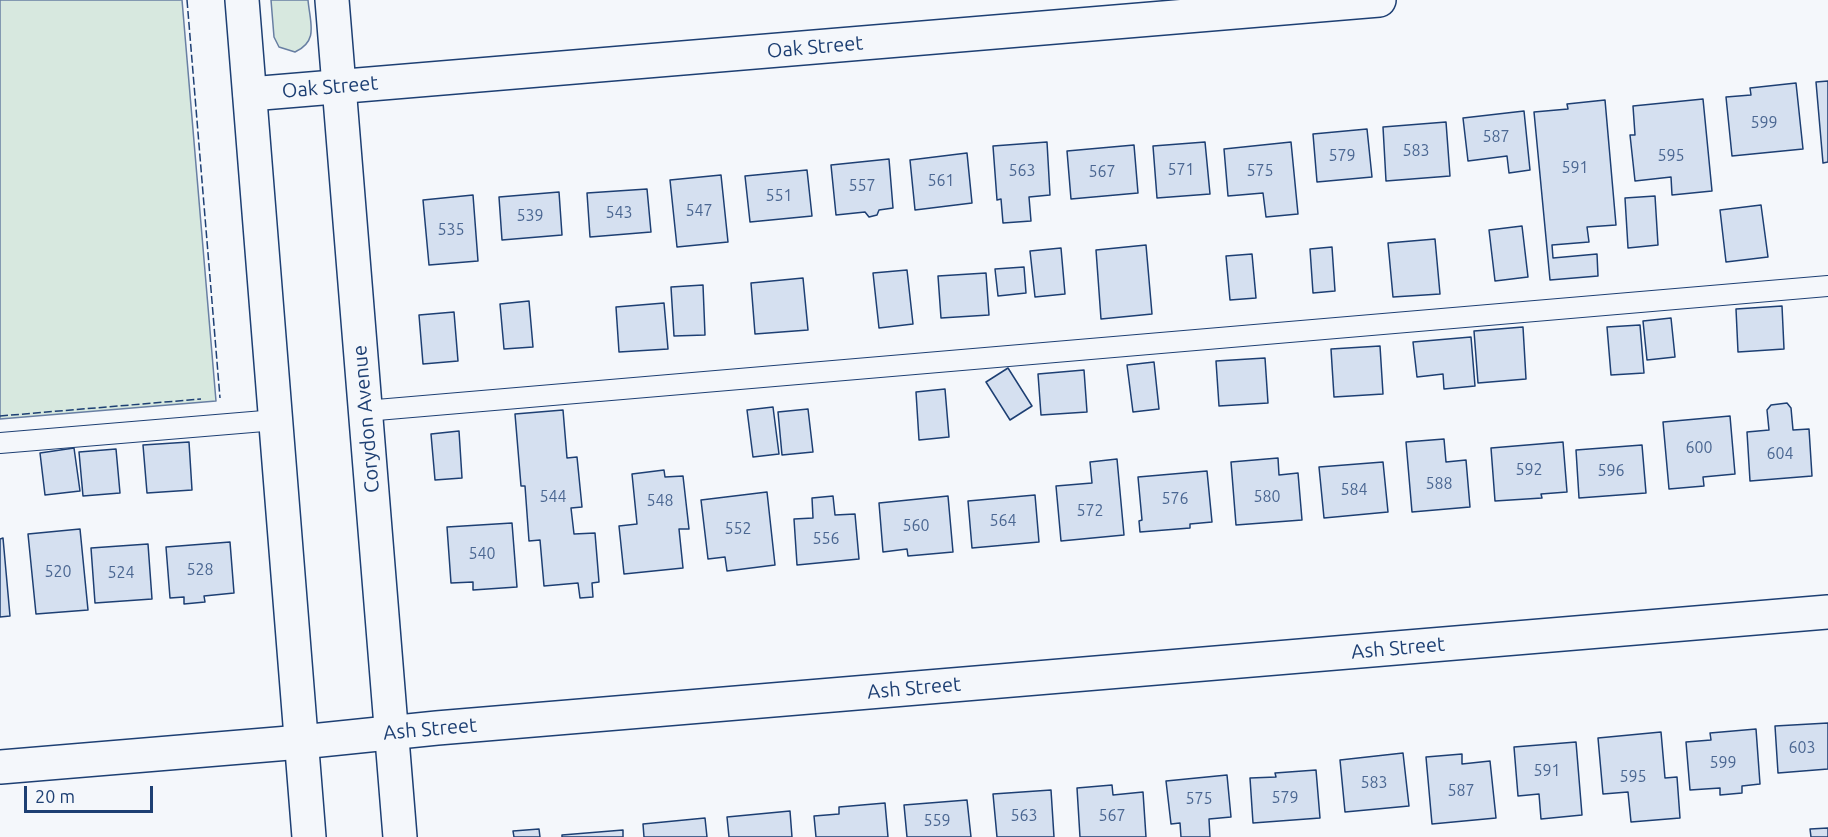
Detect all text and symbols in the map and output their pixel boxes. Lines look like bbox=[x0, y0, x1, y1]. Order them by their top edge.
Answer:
street label: Oak Street bbox=[766, 31, 864, 63]
street label: Oak Street bbox=[281, 71, 379, 103]
house number: 599 bbox=[1750, 113, 1778, 133]
house number: 587 bbox=[1482, 127, 1510, 147]
house number: 583 bbox=[1402, 141, 1430, 161]
house number: 579 bbox=[1328, 146, 1356, 166]
house number: 595 bbox=[1657, 146, 1685, 166]
house number: 591 bbox=[1561, 158, 1589, 178]
house number: 571 bbox=[1167, 160, 1195, 180]
house number: 563 bbox=[1008, 161, 1036, 181]
house number: 575 bbox=[1246, 161, 1274, 181]
house number: 567 bbox=[1088, 162, 1116, 182]
house number: 561 bbox=[927, 171, 955, 191]
house number: 557 bbox=[848, 176, 876, 196]
house number: 551 bbox=[765, 186, 793, 206]
house number: 547 bbox=[685, 201, 713, 221]
house number: 543 bbox=[605, 203, 633, 223]
house number: 539 bbox=[516, 206, 544, 226]
house number: 535 bbox=[437, 220, 465, 240]
street label: Corydon Avenue bbox=[348, 344, 384, 494]
house number: 600 bbox=[1685, 438, 1713, 458]
house number: 604 bbox=[1766, 444, 1794, 464]
house number: 592 bbox=[1515, 460, 1543, 480]
house number: 596 bbox=[1597, 461, 1625, 481]
house number: 588 bbox=[1425, 474, 1453, 494]
house number: 584 bbox=[1340, 480, 1368, 500]
house number: 544 bbox=[539, 487, 567, 507]
house number: 580 bbox=[1253, 487, 1281, 507]
house number: 576 bbox=[1161, 489, 1189, 509]
house number: 548 bbox=[646, 491, 674, 511]
house number: 572 bbox=[1076, 501, 1104, 521]
house number: 564 bbox=[989, 511, 1017, 531]
house number: 560 bbox=[902, 516, 930, 536]
house number: 552 bbox=[724, 519, 752, 539]
house number: 556 bbox=[812, 529, 840, 549]
house number: 540 bbox=[468, 544, 496, 564]
house number: 528 bbox=[186, 560, 214, 580]
house number: 520 bbox=[44, 562, 72, 582]
house number: 524 bbox=[107, 563, 135, 583]
street label: Ash Street bbox=[1350, 632, 1446, 664]
street label: Ash Street bbox=[866, 672, 962, 704]
street label: Ash Street bbox=[382, 713, 478, 745]
house number: 603 bbox=[1788, 738, 1816, 758]
house number: 599 bbox=[1709, 753, 1737, 773]
house number: 591 bbox=[1533, 761, 1561, 781]
house number: 595 bbox=[1619, 767, 1647, 787]
house number: 583 bbox=[1360, 773, 1388, 793]
scale bar bbox=[27, 774, 156, 812]
house number: 587 bbox=[1447, 781, 1475, 801]
text: 20 m bbox=[35, 786, 75, 806]
house number: 579 bbox=[1271, 788, 1299, 808]
house number: 575 bbox=[1185, 789, 1213, 809]
house number: 563 bbox=[1010, 806, 1038, 826]
house number: 567 bbox=[1098, 806, 1126, 826]
house number: 559 bbox=[923, 811, 951, 831]

